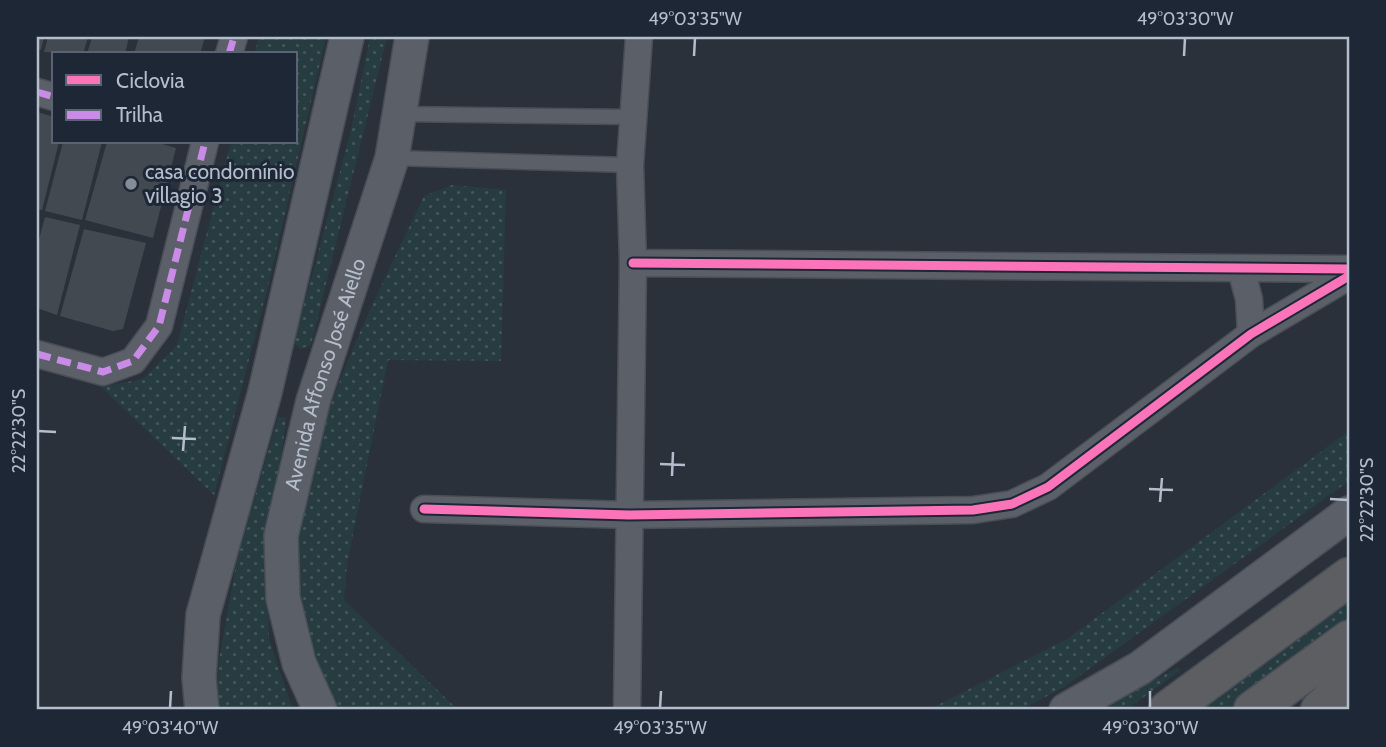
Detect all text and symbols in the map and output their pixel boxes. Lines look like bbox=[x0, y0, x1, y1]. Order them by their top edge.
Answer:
text: 49°03'35"W bbox=[648, 8, 742, 30]
text: 49°03'30"W bbox=[1137, 8, 1233, 30]
legend bbox=[52, 52, 298, 144]
text: Ciclovia bbox=[116, 68, 185, 93]
text: Trilha bbox=[116, 102, 163, 127]
place label: casa condomínio villagio 3 bbox=[145, 159, 295, 208]
marker: casa condomínio villagio 3 bbox=[123, 176, 139, 192]
street label: Avenida Affonso José Aiello bbox=[279, 255, 371, 493]
text: 22°22'30"S bbox=[8, 389, 30, 473]
text: 22°22'30"S bbox=[1356, 458, 1378, 542]
text: 49°03'40"W bbox=[122, 717, 218, 739]
text: 49°03'35"W bbox=[613, 717, 707, 739]
text: 49°03'30"W bbox=[1102, 717, 1198, 739]

